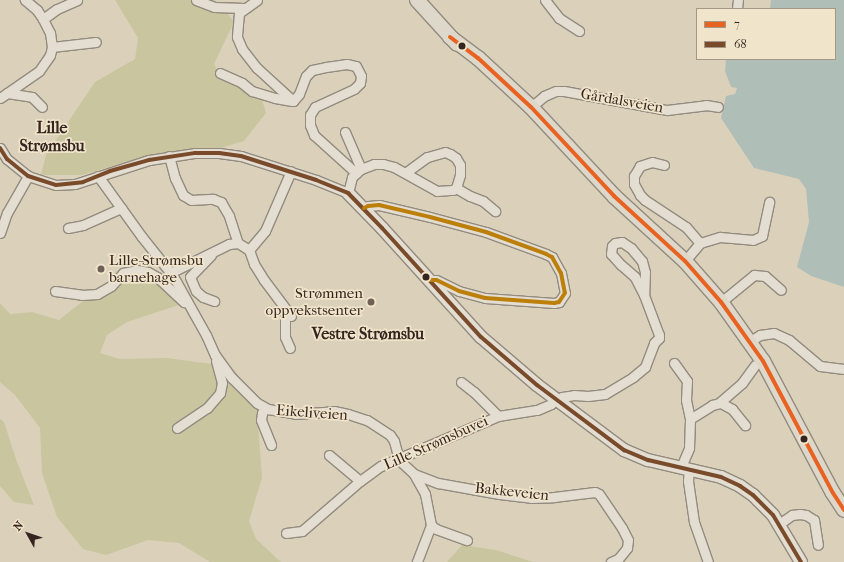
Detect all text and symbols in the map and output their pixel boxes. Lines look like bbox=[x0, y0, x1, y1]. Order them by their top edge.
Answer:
legend bbox=[696, 8, 836, 60]
text: 7 bbox=[734, 17, 740, 31]
text: 68 bbox=[734, 37, 747, 51]
unlabelled marker bbox=[457, 41, 467, 51]
street label: Gårdalsveien bbox=[579, 85, 665, 117]
district label: Lille Strømsbu bbox=[19, 118, 85, 156]
place label: Lille-Strømsbu barnehage bbox=[109, 251, 203, 286]
marker: Lille-Strømsbu barnehage bbox=[96, 264, 106, 274]
unlabelled marker bbox=[421, 272, 431, 282]
place label: Strømmen oppvekstsenter bbox=[266, 284, 363, 319]
marker: Strømmen oppvekstsenter bbox=[366, 297, 376, 307]
district label: Vestre Strømsbu bbox=[312, 324, 424, 344]
street label: Eikeliveien bbox=[276, 402, 348, 424]
street label: Lille Strømsbuvei bbox=[381, 412, 491, 474]
unlabelled marker bbox=[799, 434, 809, 444]
street label: Bakkeveien bbox=[474, 479, 550, 505]
north arrow bbox=[8, 514, 48, 554]
text: N bbox=[11, 519, 26, 533]

